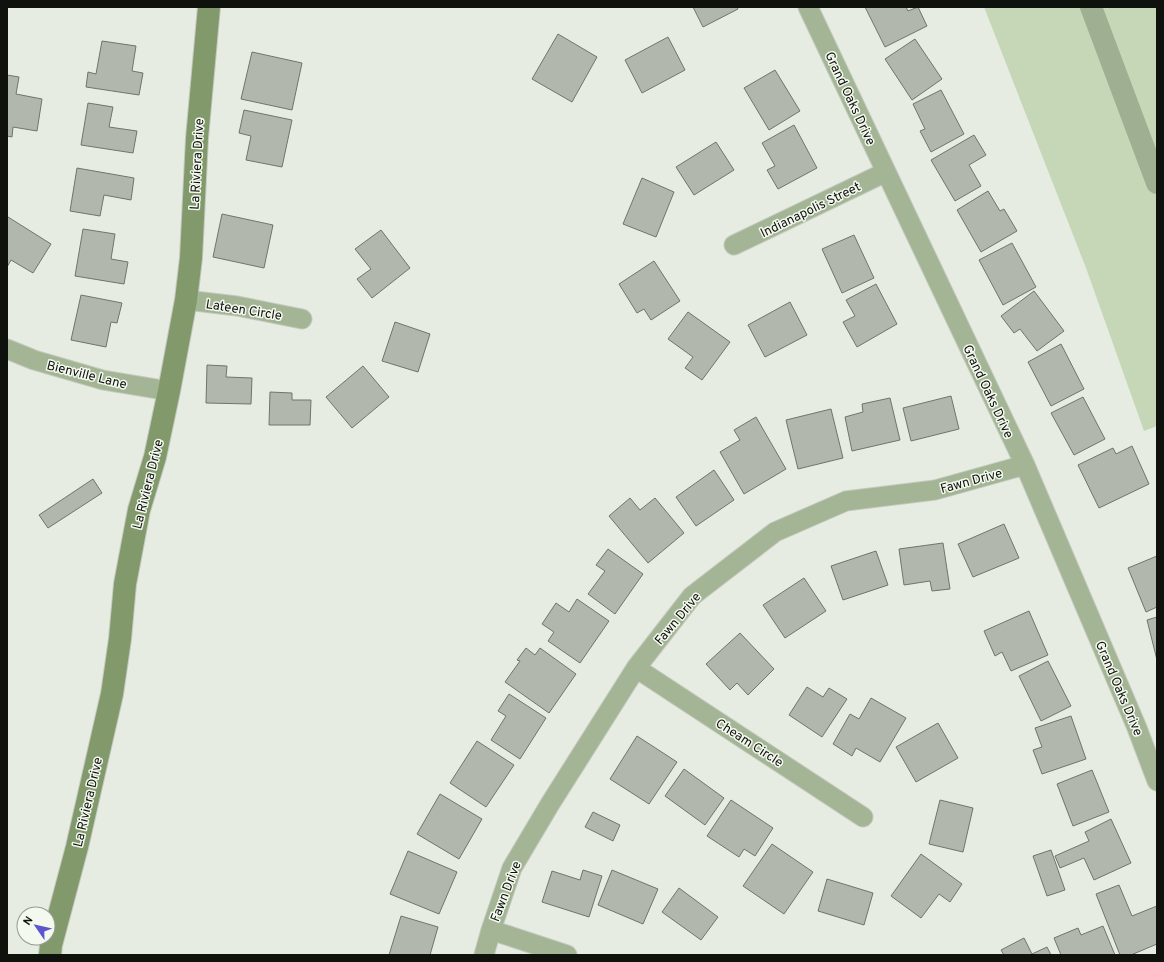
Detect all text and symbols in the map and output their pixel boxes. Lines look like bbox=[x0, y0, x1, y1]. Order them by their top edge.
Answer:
street label: Grand Oaks Drive bbox=[821, 50, 878, 148]
street label: La Riviera Drive bbox=[188, 118, 208, 210]
street label: Indianapolis Street bbox=[758, 180, 864, 242]
street label: Lateen Circle bbox=[205, 297, 283, 325]
street label: Grand Oaks Drive bbox=[959, 343, 1016, 441]
street label: Bienville Lane bbox=[45, 358, 128, 394]
street label: La Riviera Drive bbox=[130, 438, 168, 531]
street label: Fawn Drive bbox=[939, 466, 1004, 498]
street label: Fawn Drive bbox=[652, 590, 705, 649]
street label: Grand Oaks Drive bbox=[1091, 639, 1145, 739]
street label: Cheam Circle bbox=[712, 716, 786, 771]
street label: La Riviera Drive bbox=[71, 756, 107, 849]
street label: Fawn Drive bbox=[488, 859, 526, 924]
north arrow bbox=[16, 906, 56, 946]
text: N bbox=[21, 914, 37, 928]

